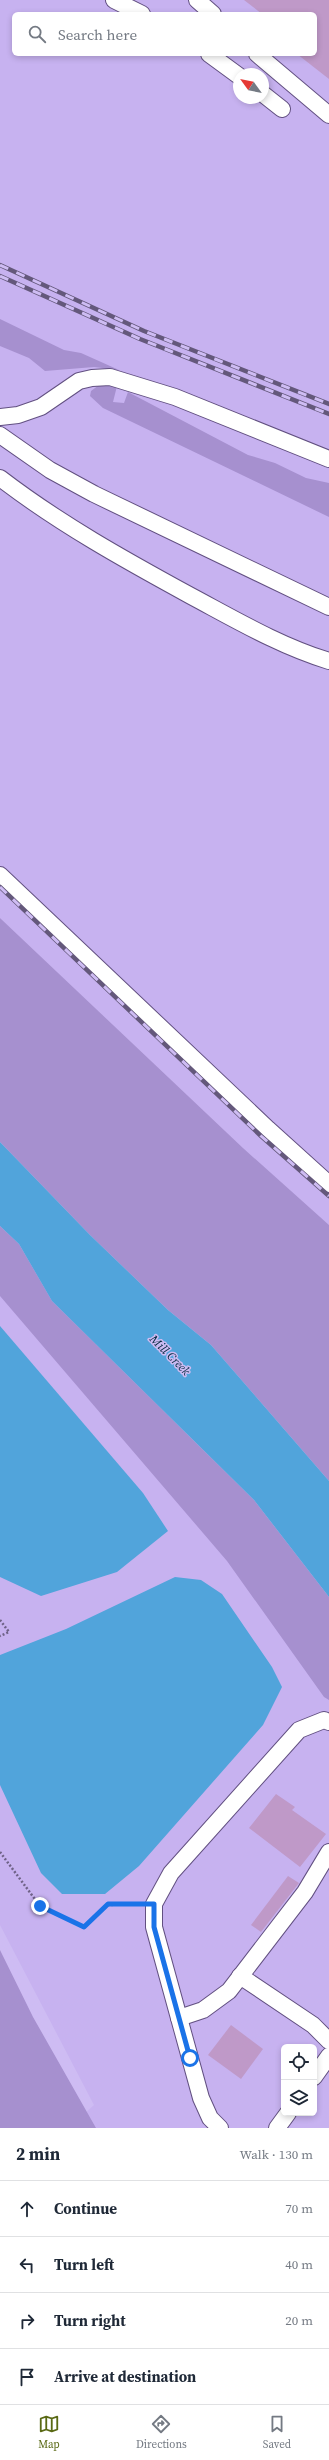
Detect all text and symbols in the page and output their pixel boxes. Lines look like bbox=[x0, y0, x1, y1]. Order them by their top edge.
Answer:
search box bbox=[12, 12, 317, 56]
icon: search bbox=[26, 23, 48, 45]
text: Search here bbox=[58, 24, 137, 45]
north arrow bbox=[233, 68, 269, 104]
water label: Mill Creek bbox=[146, 1331, 194, 1379]
route end bbox=[31, 1897, 49, 1915]
map controls bbox=[281, 2044, 317, 2116]
button: locate bbox=[281, 2044, 317, 2080]
route start bbox=[181, 2049, 199, 2067]
button: layers bbox=[281, 2080, 317, 2116]
text: 2 min bbox=[16, 2142, 60, 2166]
text: Walk · 130 m bbox=[240, 2146, 313, 2163]
icon: ahead bbox=[16, 2198, 38, 2220]
text: Continue bbox=[54, 2198, 117, 2219]
text: 70 m bbox=[285, 2200, 313, 2217]
icon: left bbox=[16, 2254, 38, 2276]
text: Turn left bbox=[54, 2254, 114, 2275]
text: 40 m bbox=[285, 2256, 313, 2273]
icon: right bbox=[16, 2310, 38, 2332]
text: Turn right bbox=[54, 2310, 126, 2331]
text: 20 m bbox=[285, 2312, 313, 2329]
icon: arrive bbox=[16, 2366, 38, 2388]
text: Arrive at destination bbox=[54, 2366, 196, 2387]
tab: Map bbox=[38, 2413, 60, 2452]
tab: Directions bbox=[136, 2413, 187, 2452]
tab: Saved bbox=[263, 2413, 291, 2452]

